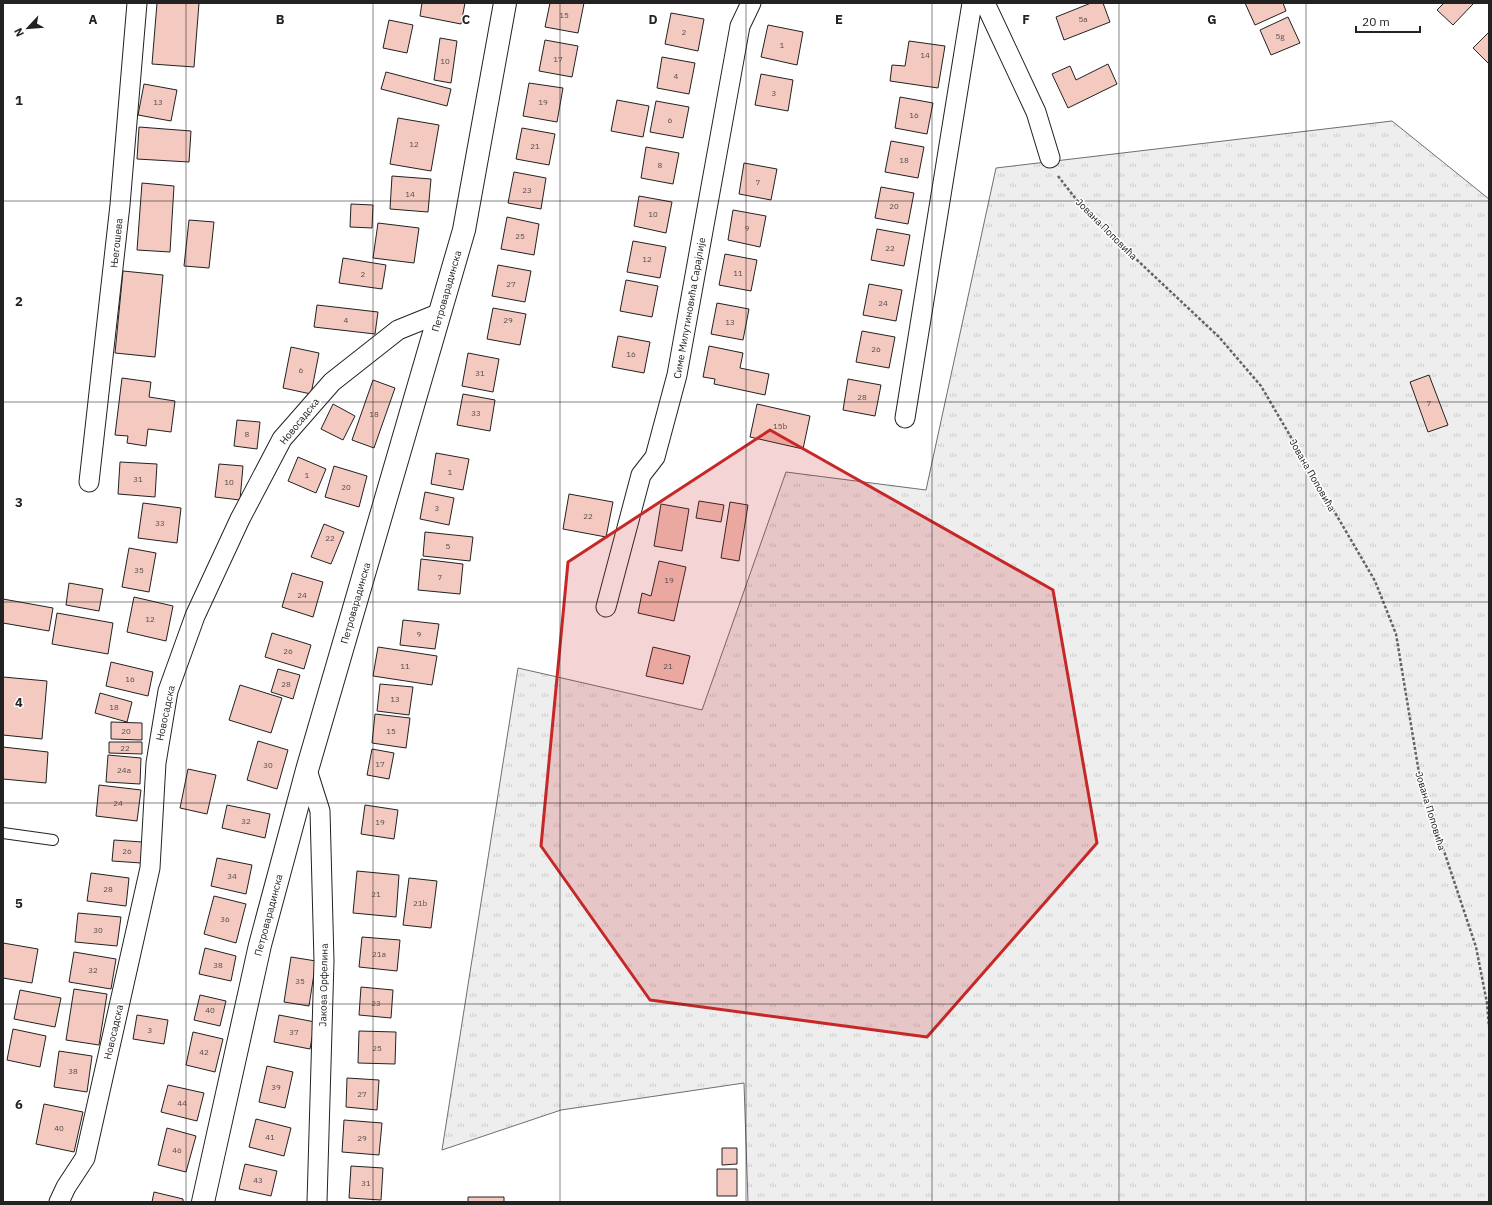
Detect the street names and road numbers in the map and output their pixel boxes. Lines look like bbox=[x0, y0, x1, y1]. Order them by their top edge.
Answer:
street label: Јована Поповића bbox=[1073, 196, 1141, 263]
street label: Његошева bbox=[107, 217, 126, 269]
street label: Симе Милутиновића Сарајлије bbox=[671, 236, 708, 380]
street label: Петроварадинска bbox=[429, 248, 465, 333]
street label: Новосадска bbox=[277, 395, 323, 447]
street label: Јована Поповића bbox=[1287, 437, 1339, 514]
street label: Петроварадинска bbox=[338, 560, 374, 645]
street label: Новосадска bbox=[153, 684, 178, 742]
street label: Јована Поповића bbox=[1412, 770, 1449, 853]
street label: Петроварадинска bbox=[251, 872, 286, 957]
street label: Јакова Орфелина bbox=[316, 943, 331, 1027]
street label: Новосадска bbox=[101, 1003, 126, 1061]

